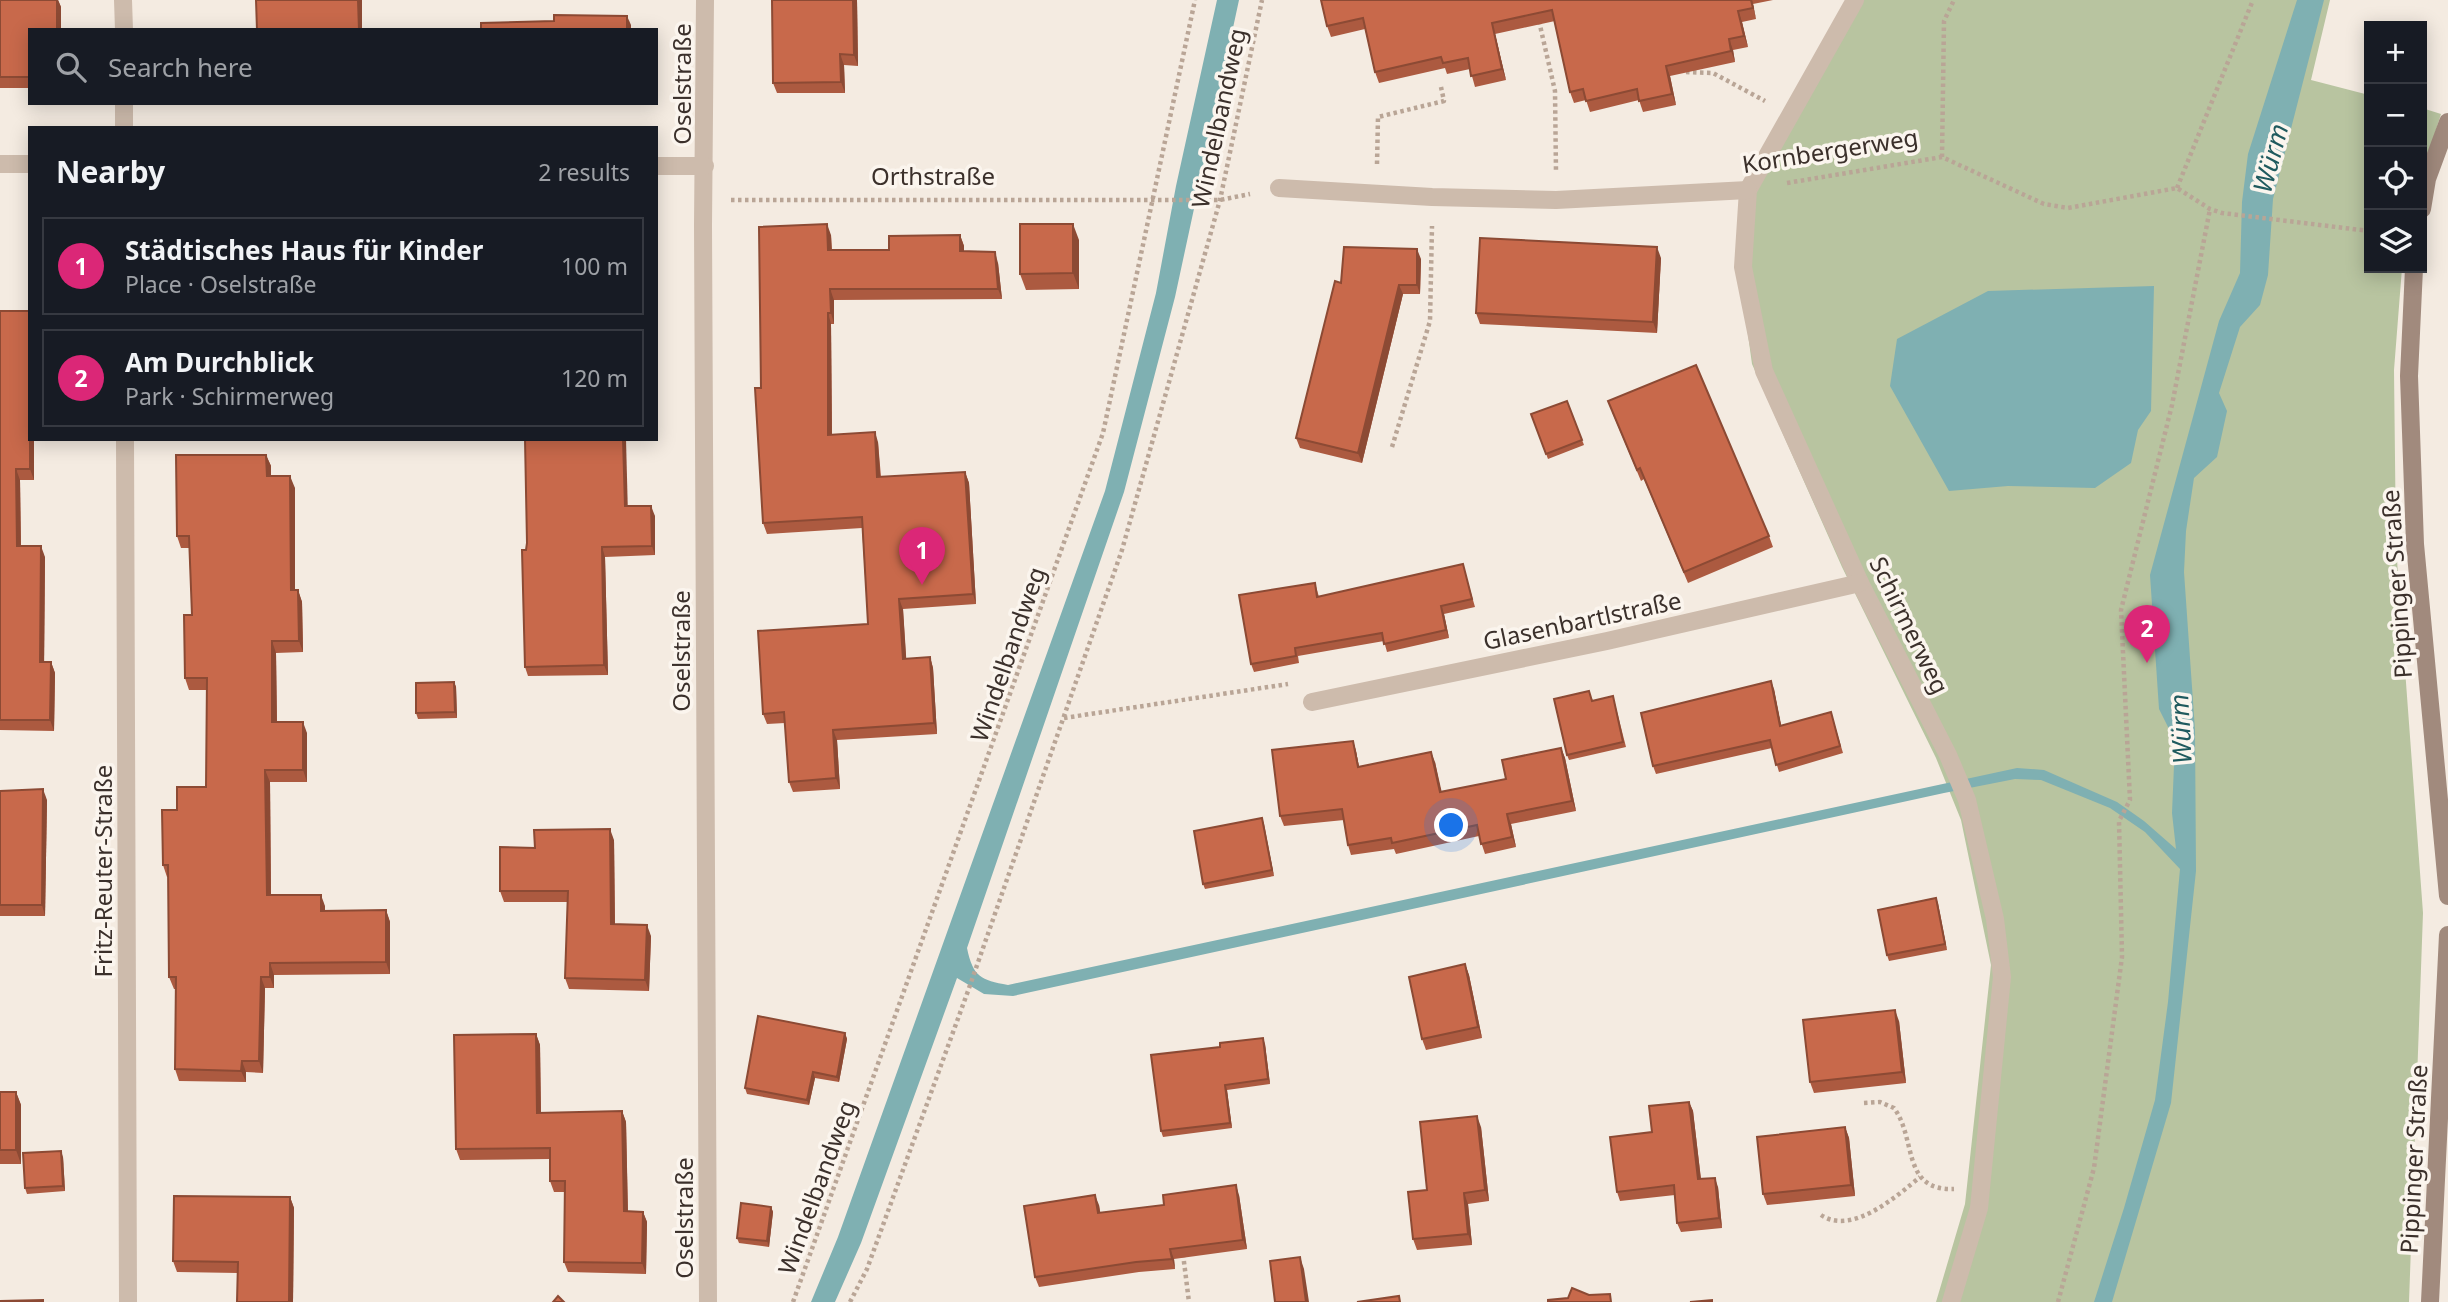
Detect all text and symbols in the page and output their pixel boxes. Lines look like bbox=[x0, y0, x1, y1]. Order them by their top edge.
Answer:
map controls bbox=[2364, 21, 2427, 273]
button: + bbox=[2364, 21, 2427, 84]
street label: Oselstraße bbox=[665, 23, 698, 145]
street label: Windelbandweg bbox=[1183, 25, 1253, 211]
search box bbox=[28, 28, 658, 105]
icon: search bbox=[52, 48, 90, 86]
text: Search here bbox=[108, 49, 253, 85]
button: − bbox=[2364, 84, 2427, 147]
water label: Würm bbox=[2244, 119, 2296, 197]
street label: Kornbergerweg bbox=[1740, 120, 1920, 180]
button: locate bbox=[2364, 147, 2427, 210]
text: Nearby bbox=[56, 151, 165, 192]
text: 2 results bbox=[538, 156, 630, 188]
street label: Orthstraße bbox=[871, 159, 995, 192]
button: layers bbox=[2364, 210, 2427, 273]
text: Städtisches Haus für Kinder bbox=[125, 232, 483, 268]
text: 1 bbox=[74, 250, 88, 282]
text: 100 m bbox=[561, 250, 628, 282]
text: Place · Oselstraße bbox=[125, 268, 317, 300]
text: Am Durchblick bbox=[125, 344, 314, 380]
text: 2 bbox=[74, 362, 88, 394]
text: 120 m bbox=[561, 362, 628, 394]
text: Park · Schirmerweg bbox=[125, 380, 334, 412]
street label: Pippinger Straße bbox=[2373, 489, 2419, 679]
pin: 1 bbox=[899, 527, 945, 585]
street label: Schirmerweg bbox=[1863, 551, 1957, 699]
street label: Windelbandweg bbox=[962, 562, 1052, 746]
street label: Glasenbartlstraße bbox=[1480, 583, 1684, 657]
street label: Oselstraße bbox=[664, 590, 697, 712]
pin: 2 bbox=[2124, 605, 2170, 663]
water label: Würm bbox=[2160, 693, 2200, 765]
street label: Fritz-Reuter-Straße bbox=[86, 765, 119, 977]
your location bbox=[1434, 808, 1468, 842]
street label: Pippinger Straße bbox=[2392, 1064, 2434, 1254]
street label: Windelbandweg bbox=[769, 1095, 863, 1279]
street label: Oselstraße bbox=[667, 1157, 700, 1279]

